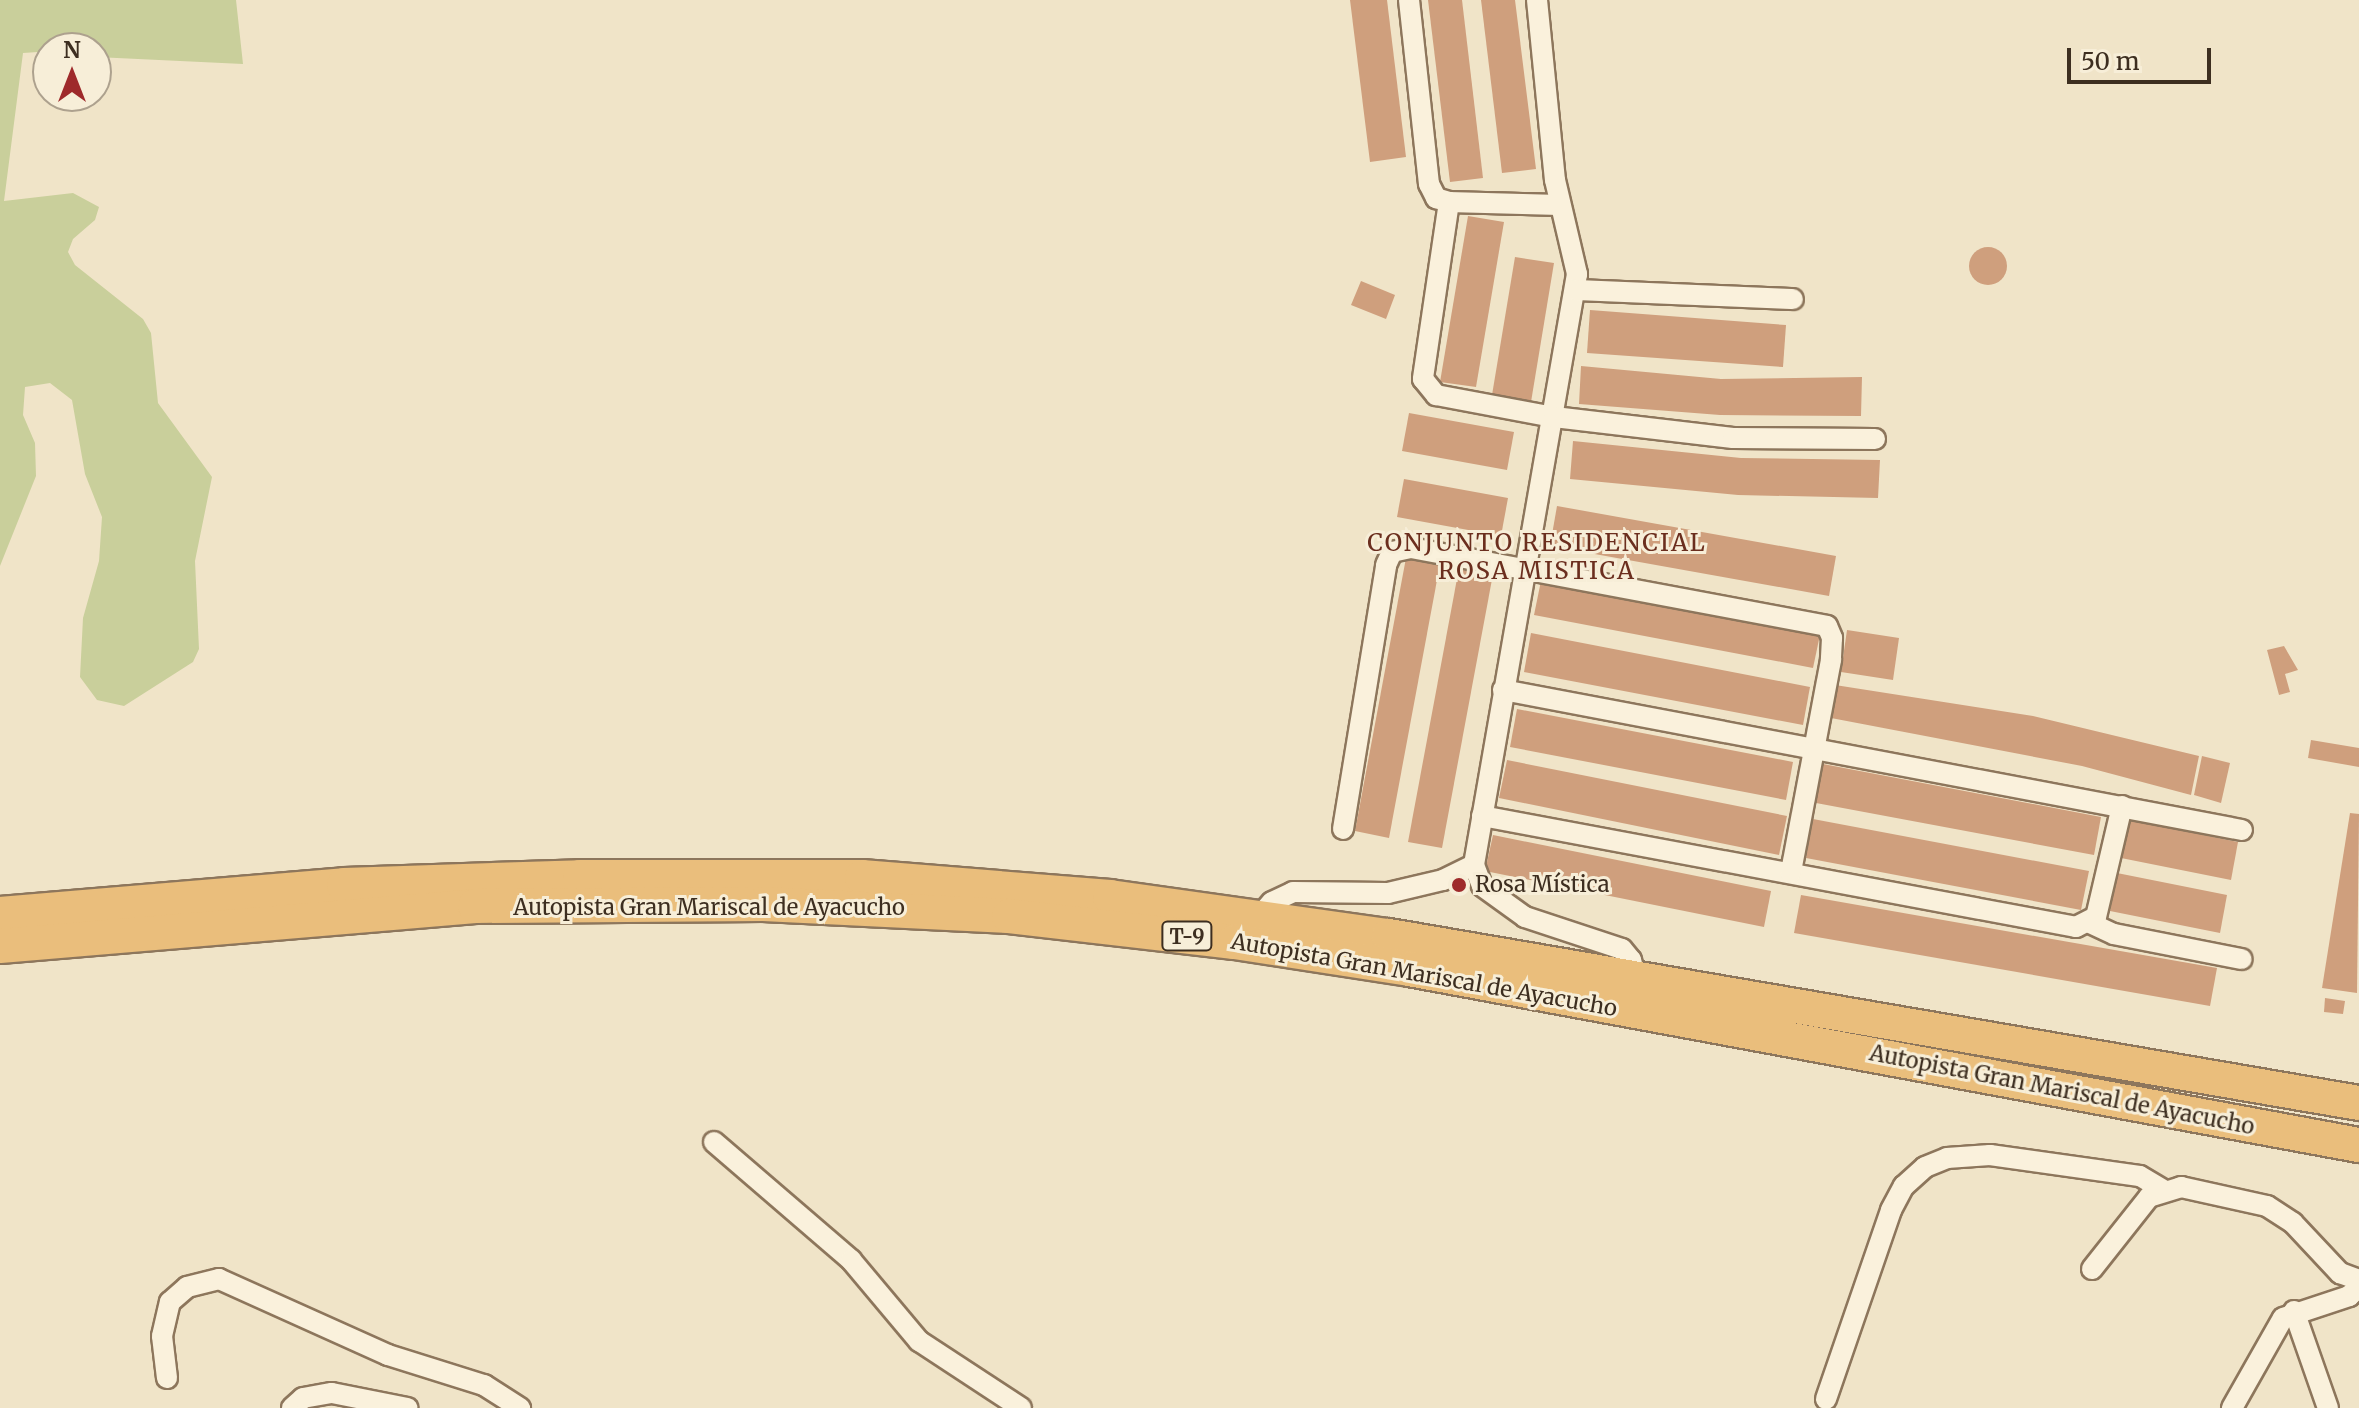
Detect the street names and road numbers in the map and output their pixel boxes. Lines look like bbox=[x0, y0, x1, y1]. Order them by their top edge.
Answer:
street label: Autopista Gran Mariscal de Ayacucho bbox=[513, 895, 905, 921]
road number: T-9 bbox=[1161, 920, 1213, 952]
street label: Autopista Gran Mariscal de Ayacucho bbox=[1229, 928, 1619, 1022]
street label: Autopista Gran Mariscal de Ayacucho bbox=[1867, 1040, 2257, 1140]

